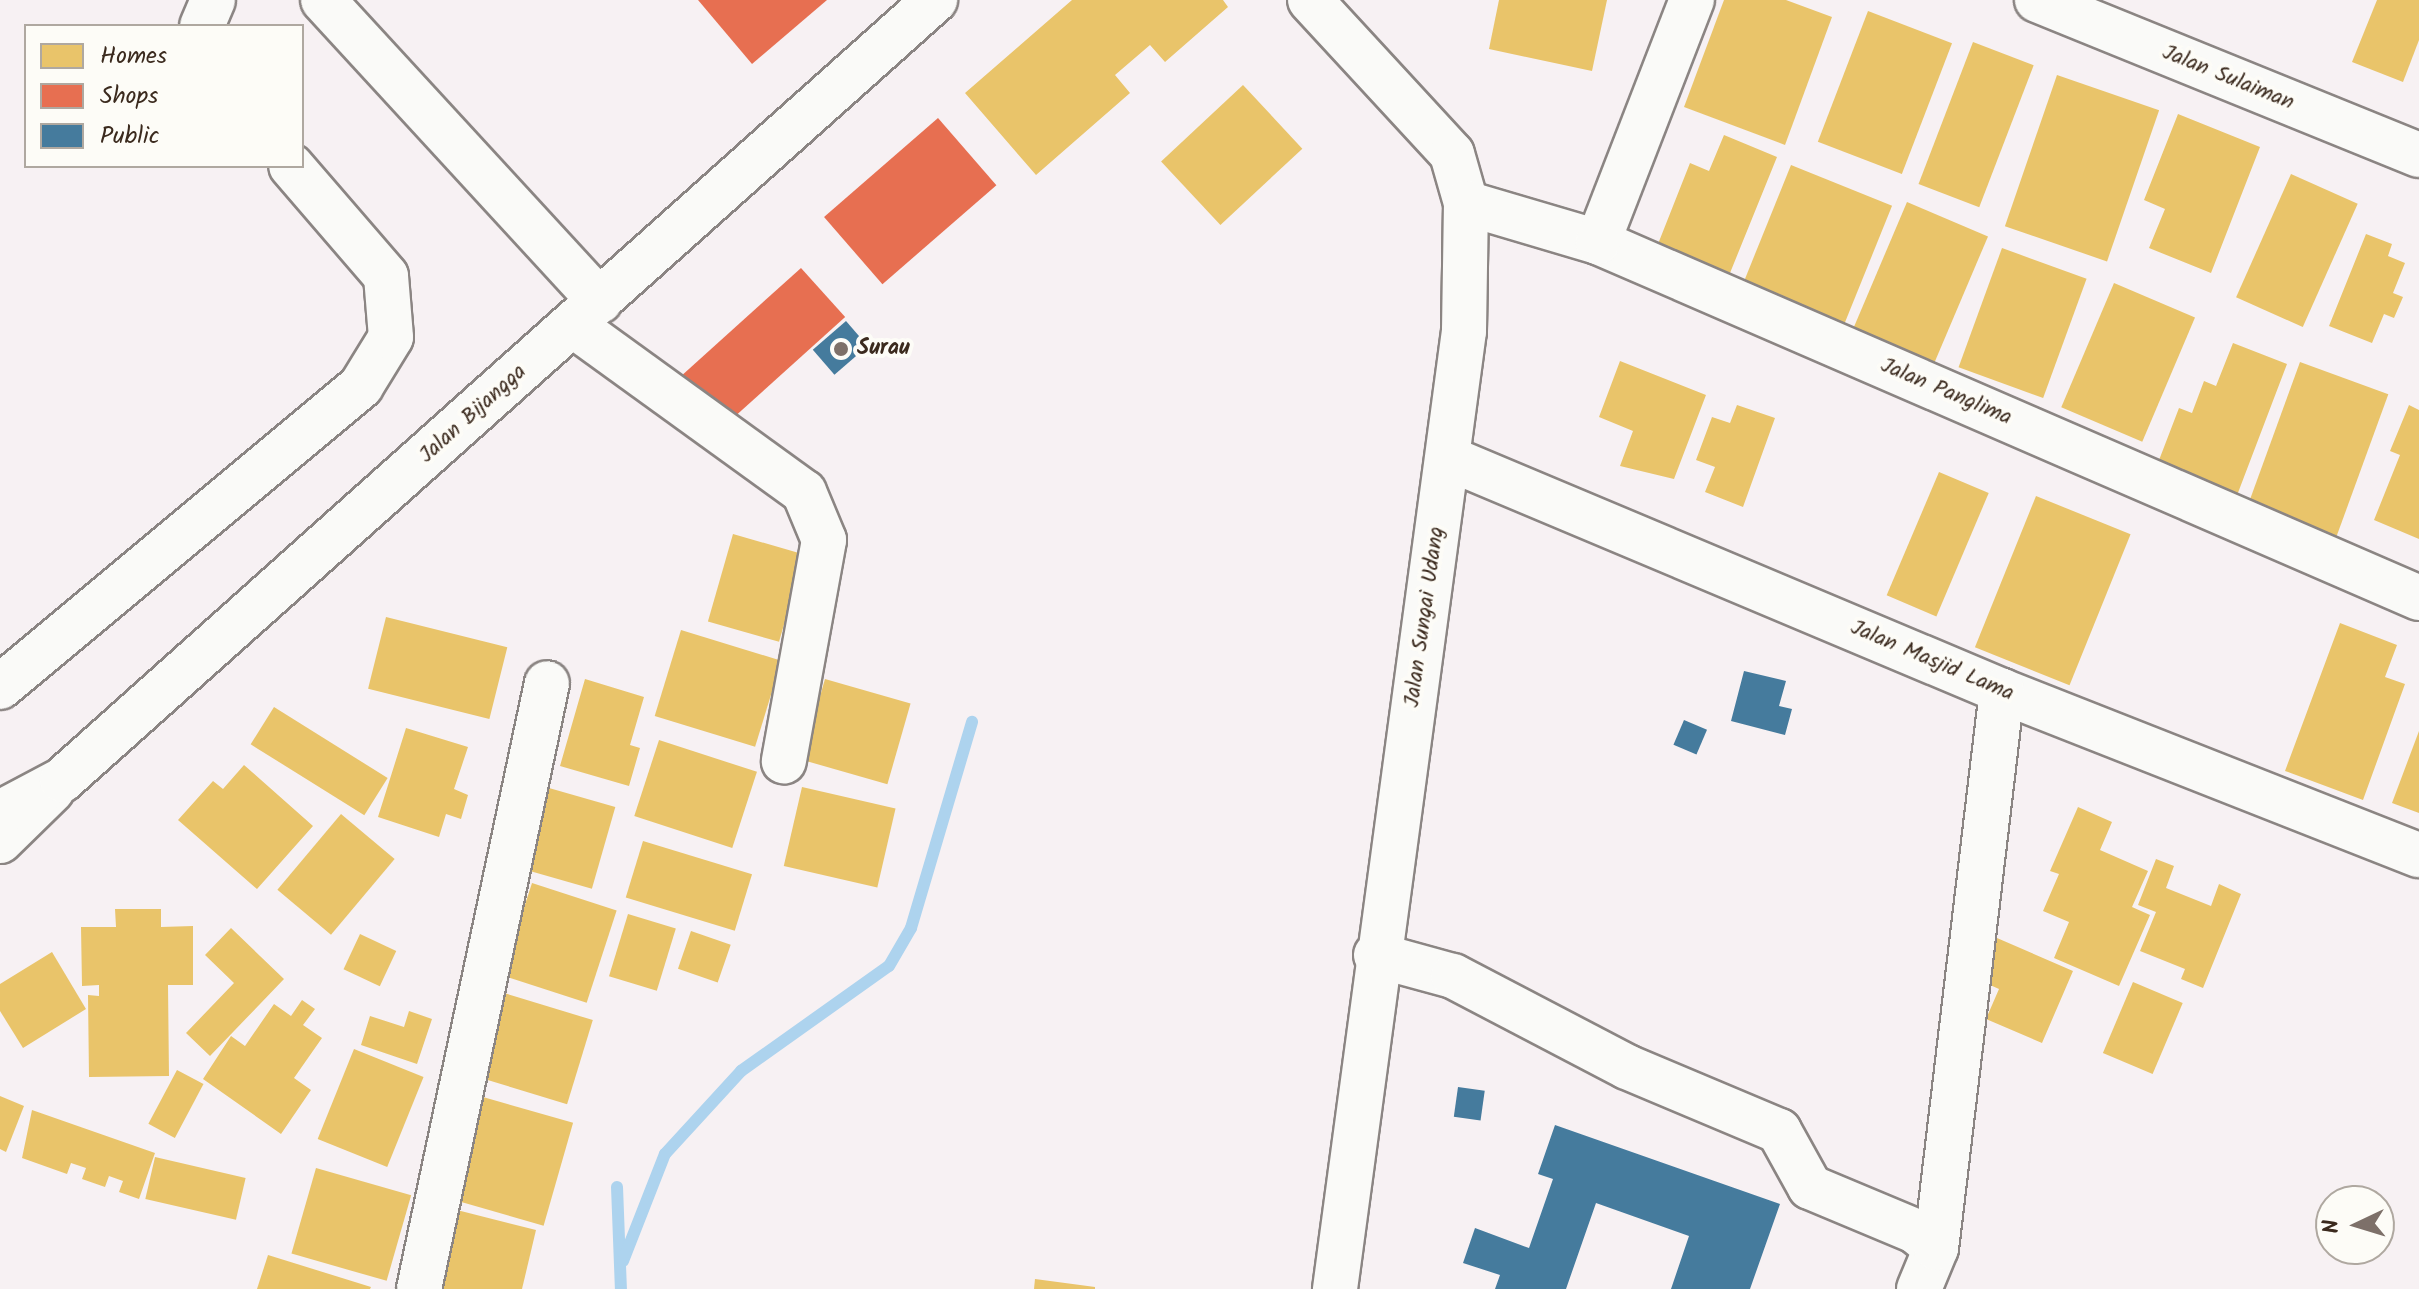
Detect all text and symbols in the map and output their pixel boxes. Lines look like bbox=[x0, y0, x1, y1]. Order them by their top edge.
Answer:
legend bbox=[24, 24, 304, 168]
text: Homes bbox=[100, 37, 167, 76]
street label: Jalan Sulaiman bbox=[2158, 40, 2298, 116]
text: Shops bbox=[100, 77, 158, 116]
text: Public bbox=[100, 117, 159, 156]
place label: Surau bbox=[857, 336, 910, 362]
marker: Surau bbox=[832, 340, 850, 358]
street label: Jalan Panglima bbox=[1877, 353, 2015, 431]
street label: Jalan Bijangga bbox=[414, 359, 532, 469]
street label: Jalan Sungai Udang bbox=[1399, 525, 1451, 709]
street label: Jalan Masjid Lama bbox=[1846, 615, 2018, 707]
north arrow bbox=[2315, 1185, 2395, 1265]
text: N bbox=[2315, 1218, 2350, 1235]

